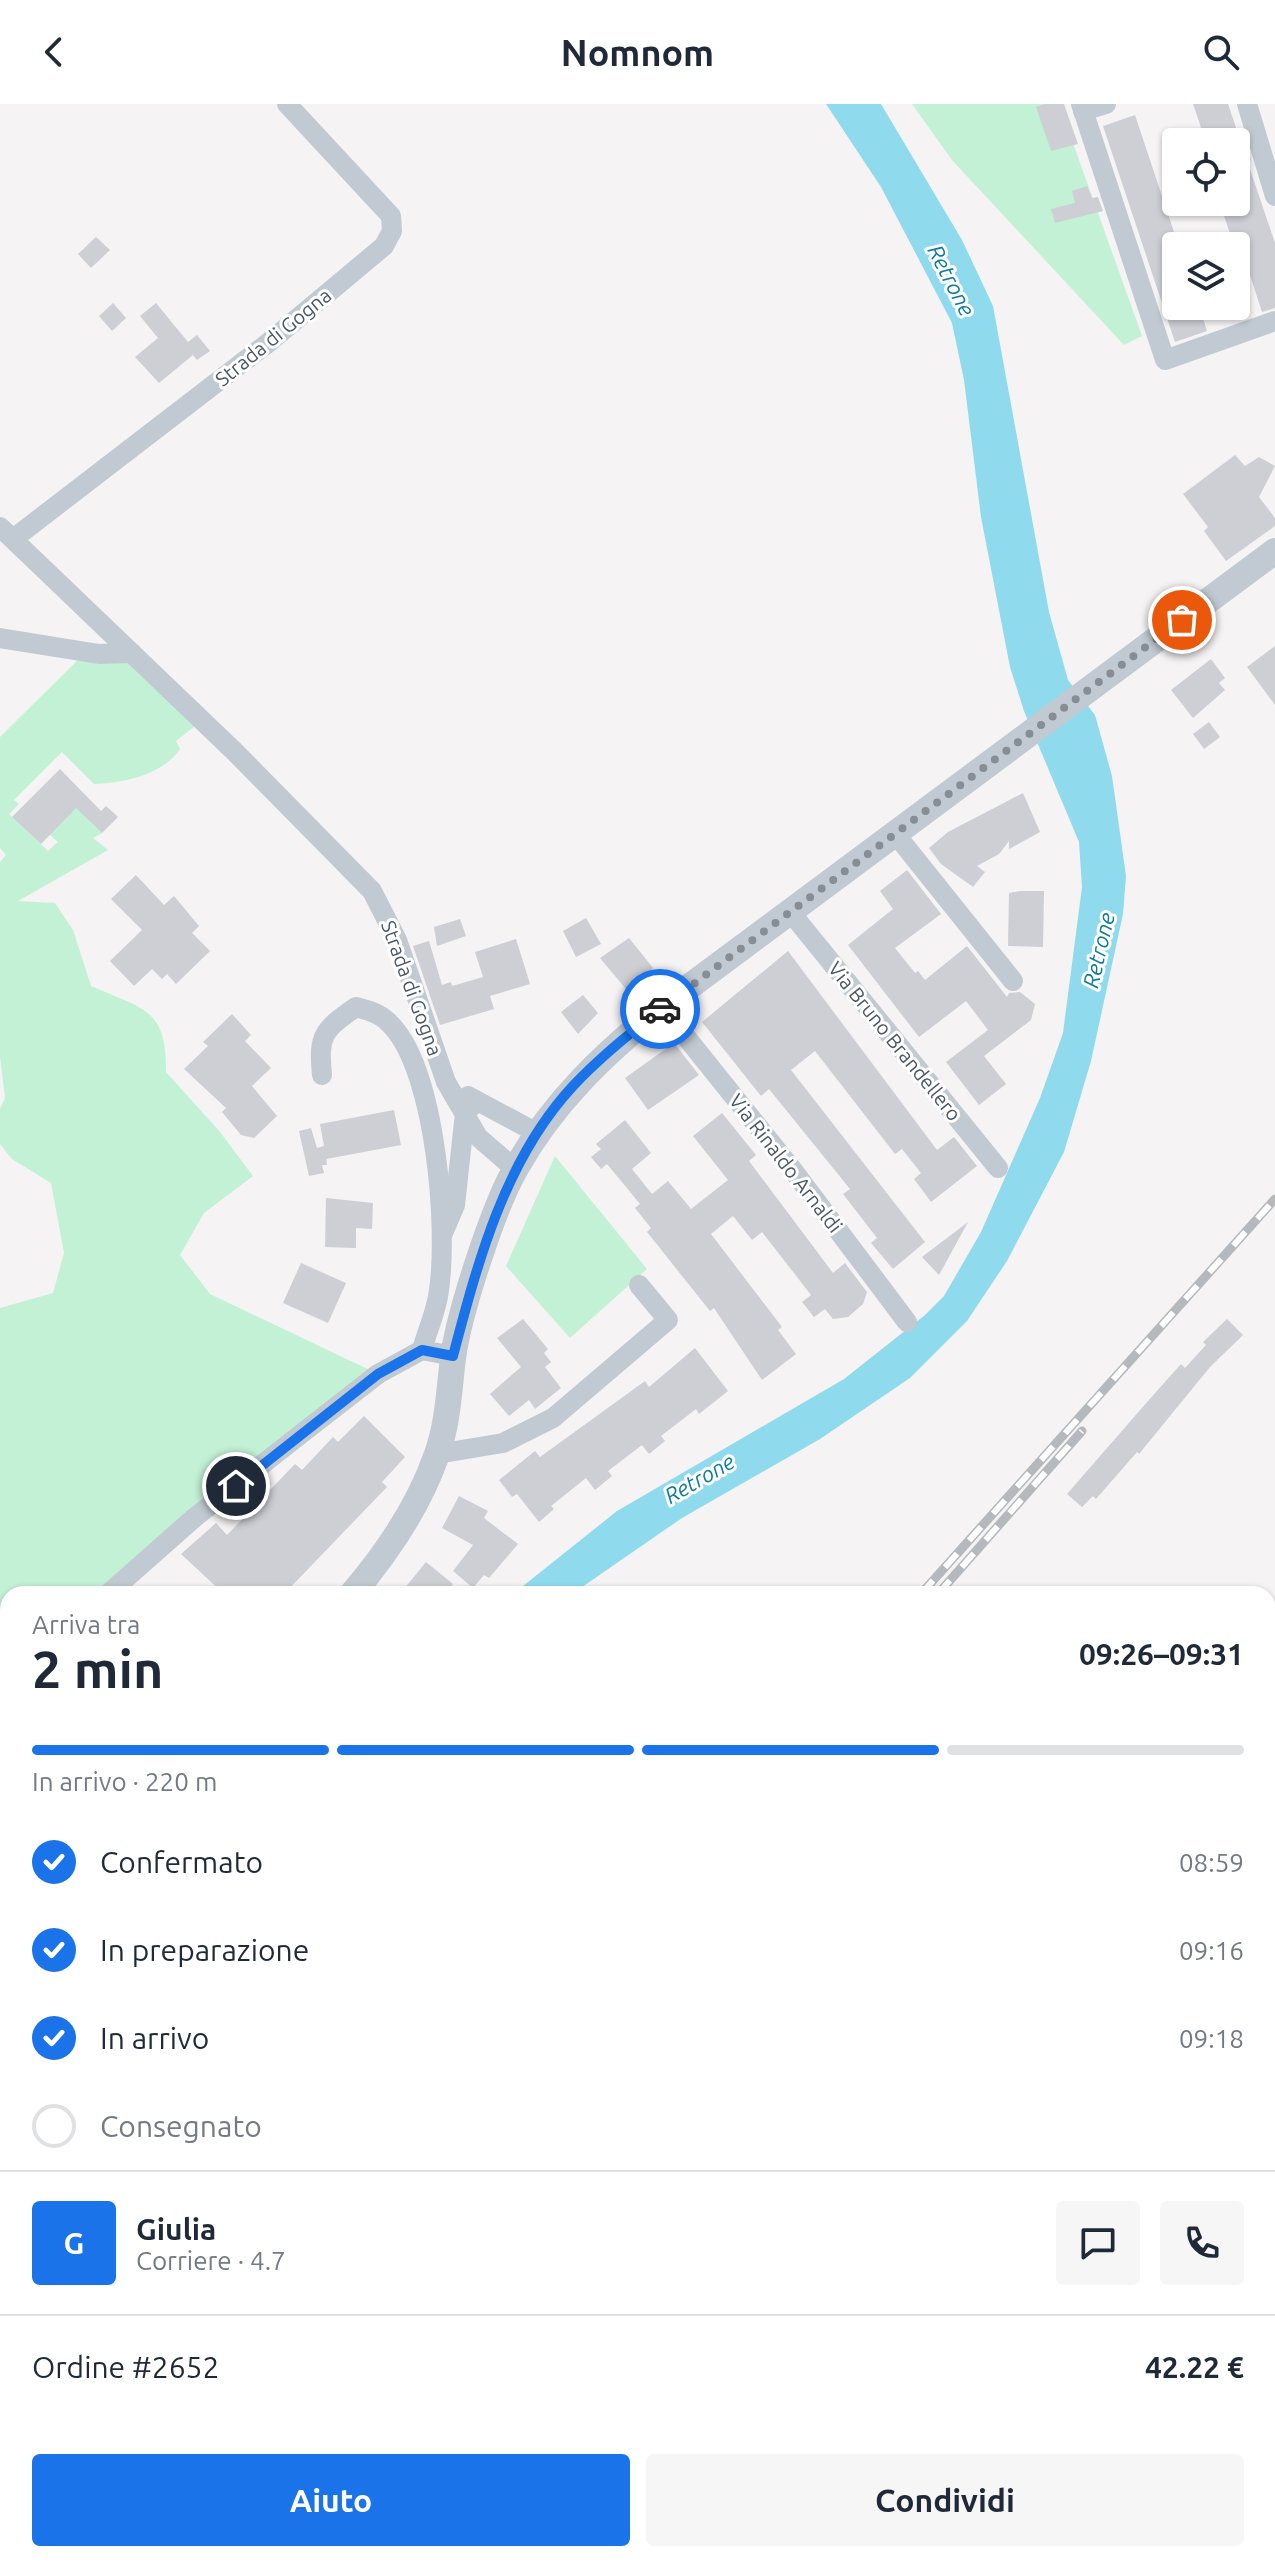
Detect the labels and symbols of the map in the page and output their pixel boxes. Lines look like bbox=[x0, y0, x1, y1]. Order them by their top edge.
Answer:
water label: Retrone bbox=[924, 240, 980, 320]
street label: Strada di Gogna bbox=[211, 283, 335, 391]
pin bbox=[1148, 586, 1216, 654]
water label: Retrone bbox=[1077, 910, 1119, 990]
street label: Strada di Gogna bbox=[377, 917, 447, 1059]
street label: Via Bruno Brandellero bbox=[824, 957, 966, 1125]
courier bbox=[620, 969, 700, 1049]
street label: Via Rinaldo Arnaldi bbox=[725, 1089, 847, 1237]
water label: Retrone bbox=[660, 1448, 738, 1508]
pin bbox=[202, 1452, 270, 1520]

